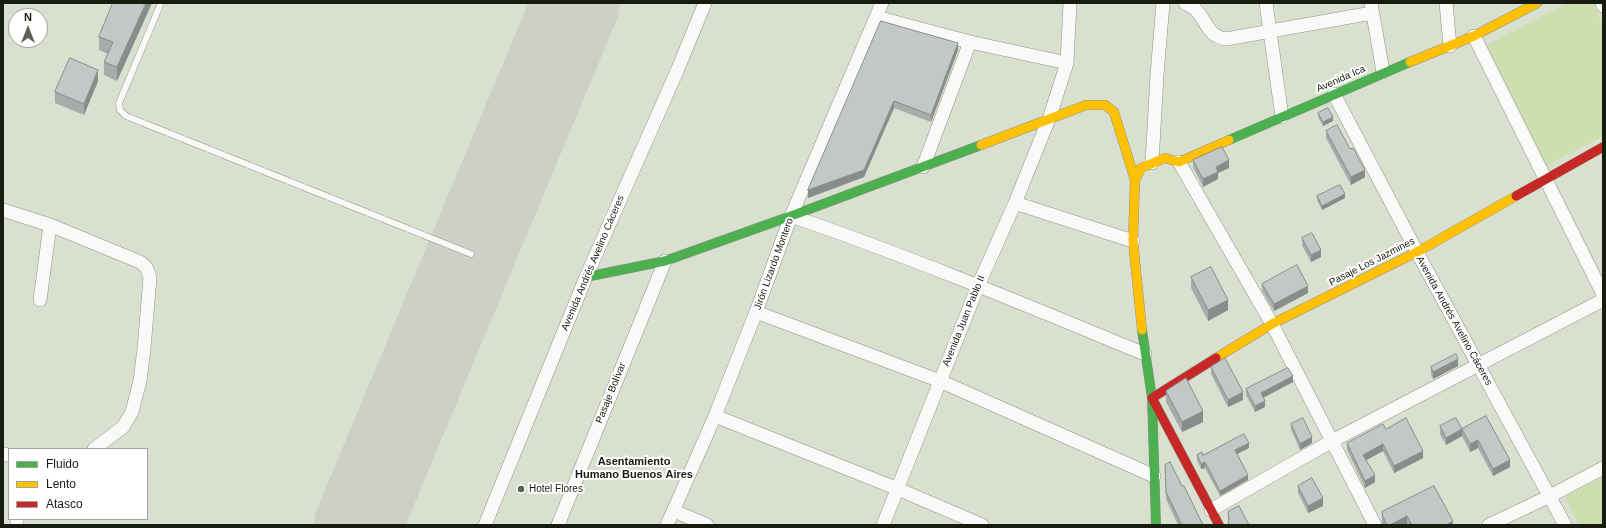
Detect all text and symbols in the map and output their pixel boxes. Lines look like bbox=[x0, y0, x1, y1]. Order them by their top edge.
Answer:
north arrow bbox=[8, 8, 48, 48]
text: N bbox=[24, 11, 32, 23]
street label: Avenida Ica bbox=[1315, 63, 1367, 95]
street label: Avenida Andrés Avelino Cáceres bbox=[559, 194, 627, 332]
street label: Jirón Lizardo Montero bbox=[752, 217, 796, 311]
street label: Pasaje Los Jazmines bbox=[1327, 235, 1417, 289]
street label: Avenida Andrés Avelino Cáceres bbox=[1413, 254, 1495, 388]
street label: Avenida Juan Pablo II bbox=[940, 274, 988, 368]
street label: Pasaje Bolívar bbox=[593, 361, 629, 425]
legend bbox=[8, 448, 148, 520]
district label: Asentamiento Humano Buenos Aires bbox=[575, 455, 693, 481]
text: Fluido bbox=[46, 457, 79, 471]
text: Lento bbox=[46, 477, 76, 491]
place label: Hotel Flores bbox=[529, 483, 583, 495]
marker: Hotel Flores bbox=[516, 484, 526, 494]
text: Atasco bbox=[46, 497, 83, 511]

